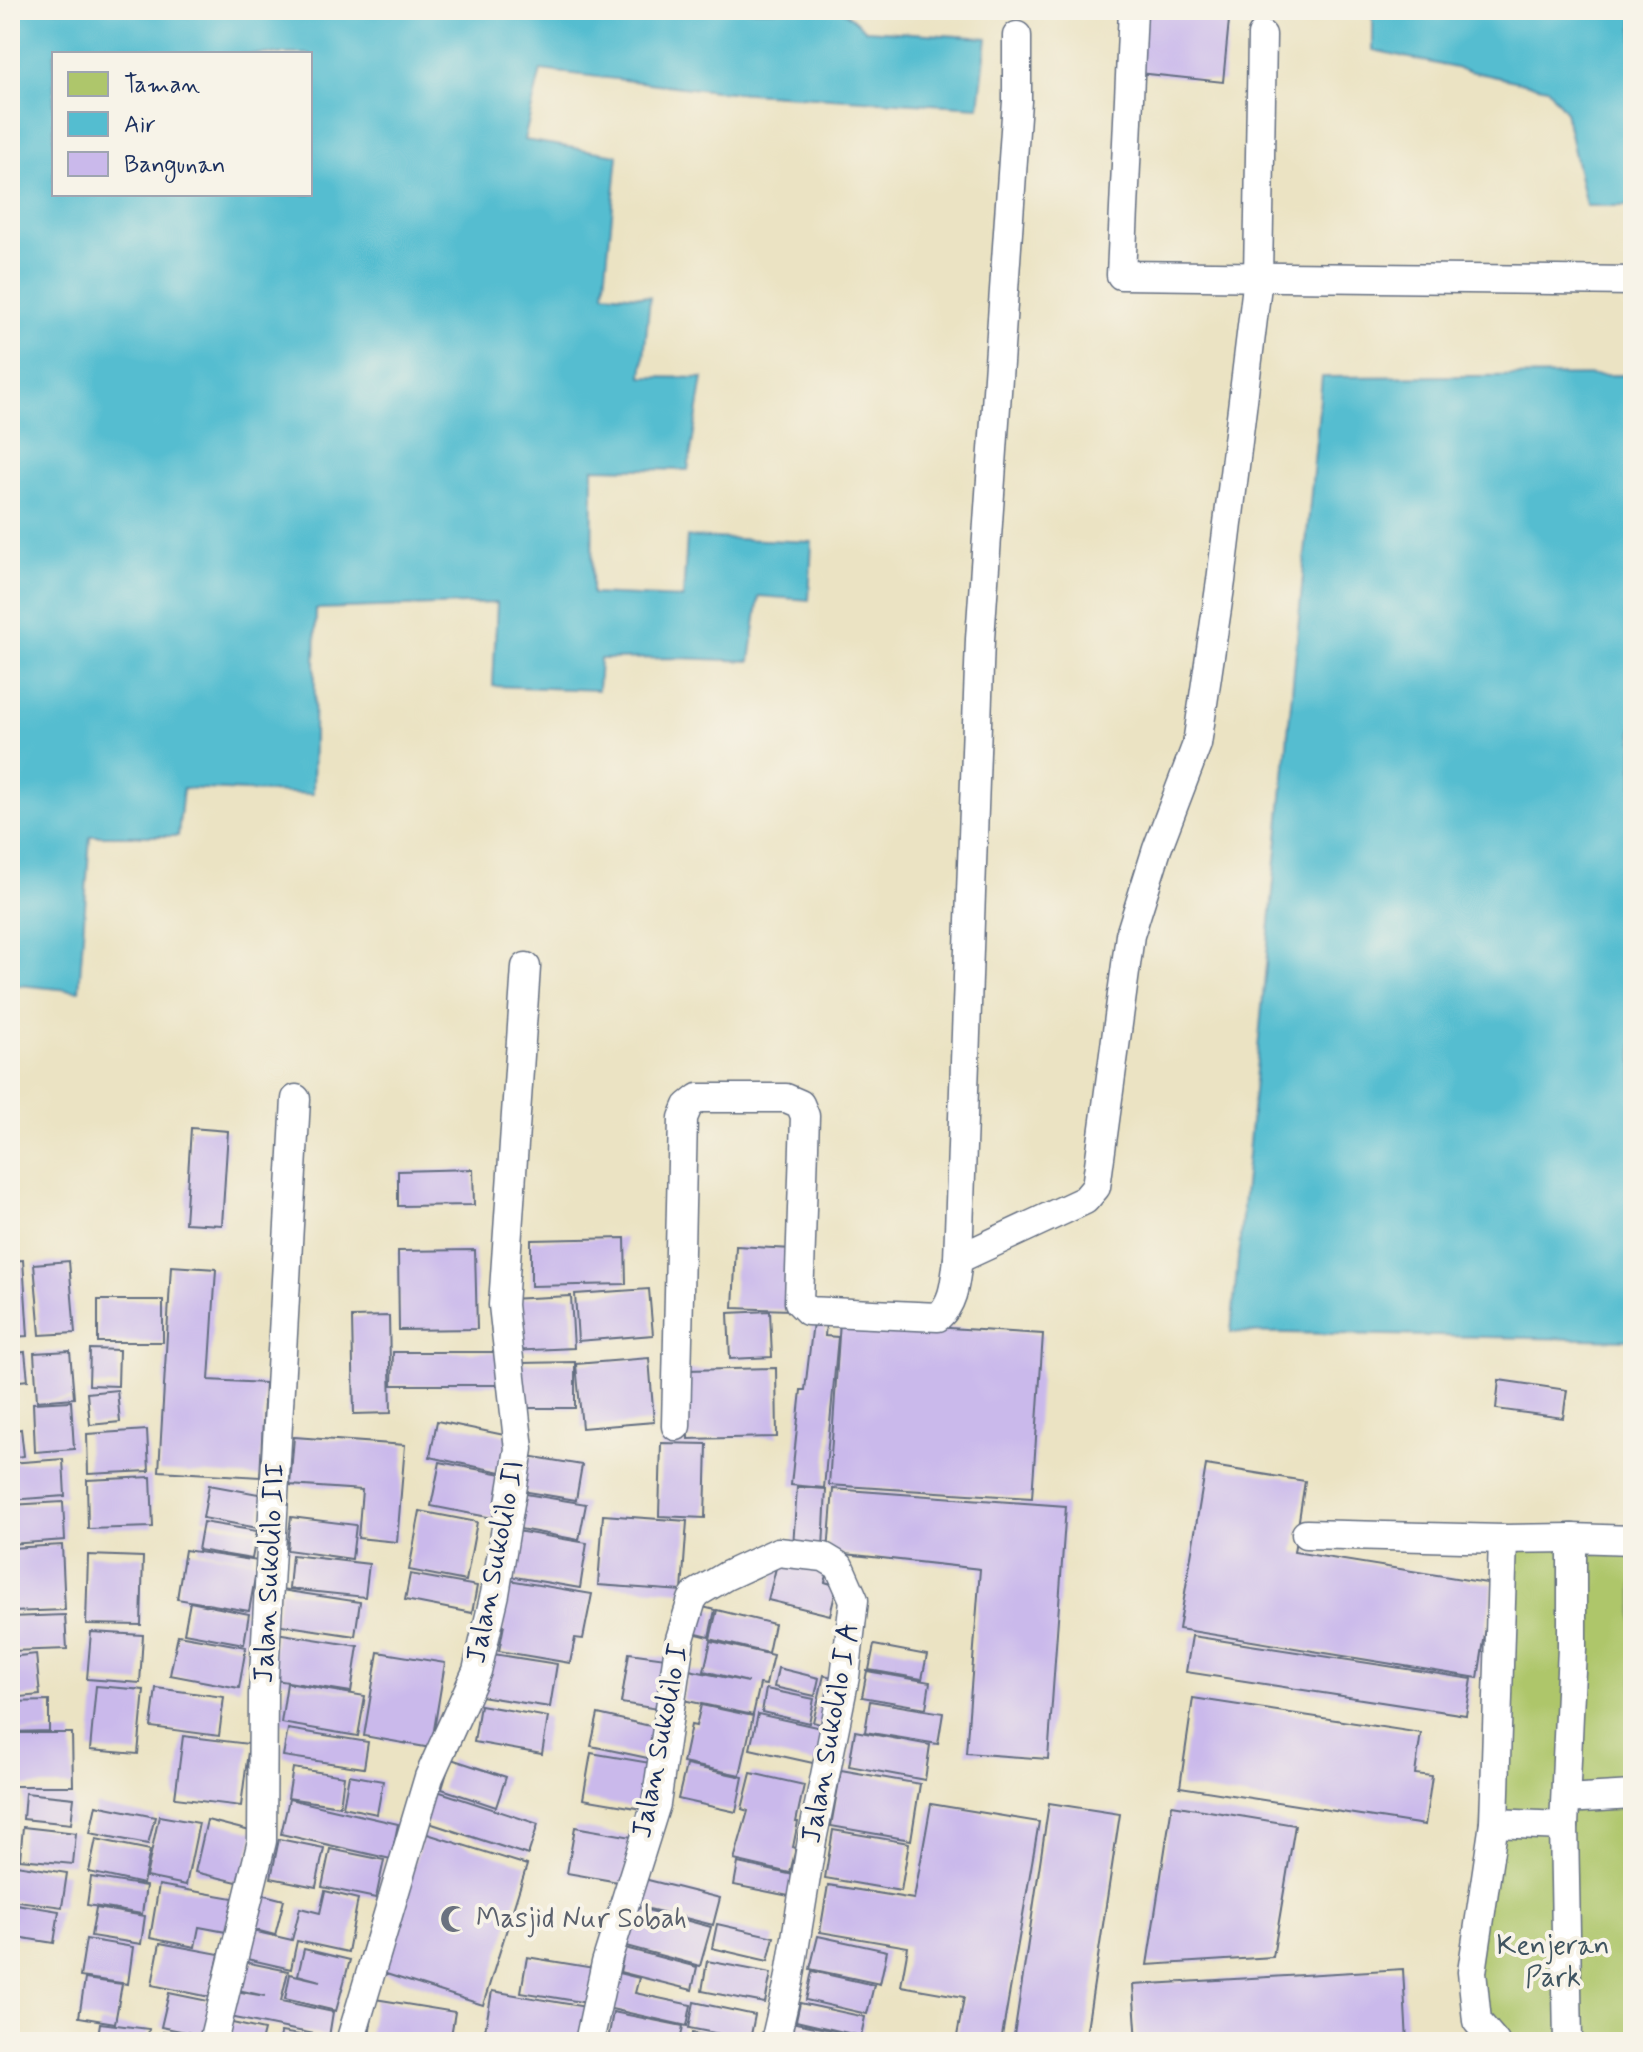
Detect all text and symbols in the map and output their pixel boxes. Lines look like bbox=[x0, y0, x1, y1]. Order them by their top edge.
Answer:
legend bbox=[52, 52, 312, 196]
text: Taman bbox=[124, 70, 200, 101]
text: Air bbox=[124, 110, 156, 141]
text: Bangunan bbox=[124, 150, 225, 183]
street label: Jalan Sukolilo II bbox=[458, 1457, 534, 1667]
street label: Jalan Sukolilo III bbox=[246, 1462, 294, 1684]
street label: Jalan Sukolilo I A bbox=[793, 1620, 869, 1846]
street label: Jalan Sukolilo I bbox=[624, 1641, 698, 1841]
place label: Masjid Nur Sobah bbox=[476, 1901, 687, 1938]
mosque icon: Masjid Nur Sobah bbox=[439, 1904, 469, 1934]
park label: Kenjeran Park bbox=[1496, 1928, 1610, 1997]

